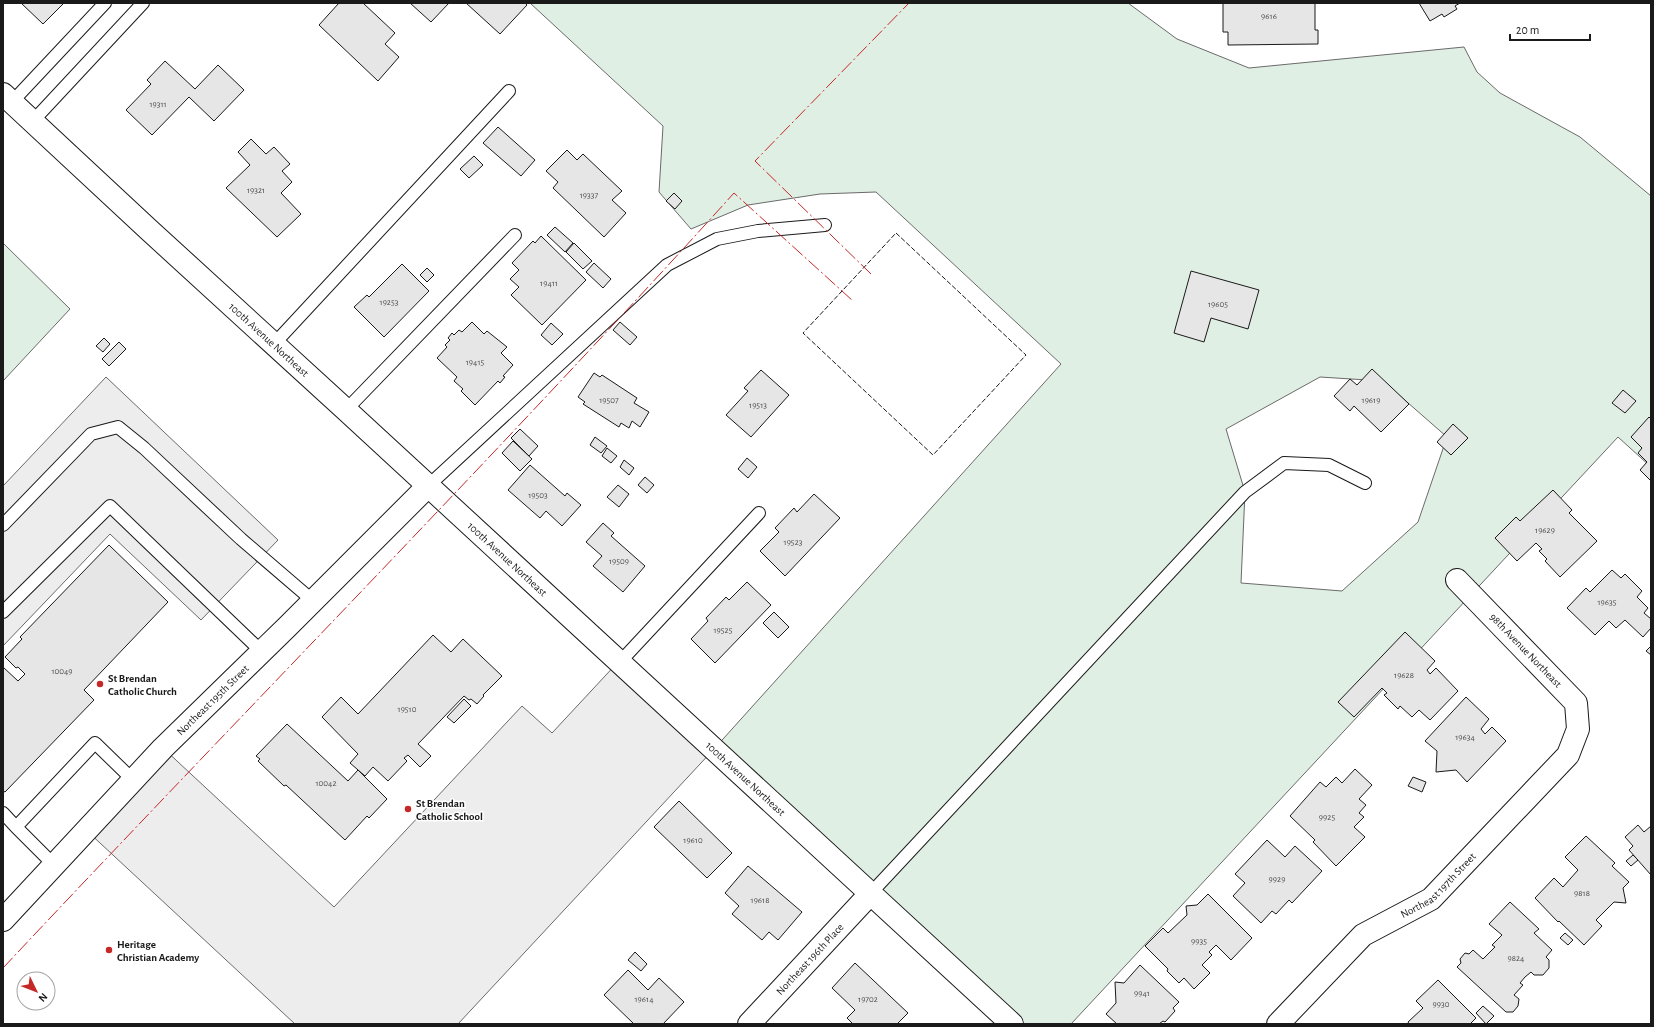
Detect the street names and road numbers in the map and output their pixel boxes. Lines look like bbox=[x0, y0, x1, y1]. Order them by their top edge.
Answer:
street label: 100th Avenue Northeast bbox=[227, 301, 311, 379]
street label: 100th Avenue Northeast bbox=[465, 520, 549, 599]
street label: 98th Avenue Northeast bbox=[1488, 611, 1564, 690]
street label: Northeast 195th Street bbox=[175, 662, 251, 737]
street label: 100th Avenue Northeast bbox=[704, 740, 788, 818]
street label: Northeast 197th Street bbox=[1399, 850, 1478, 920]
street label: Northeast 196th Place bbox=[774, 921, 846, 997]

